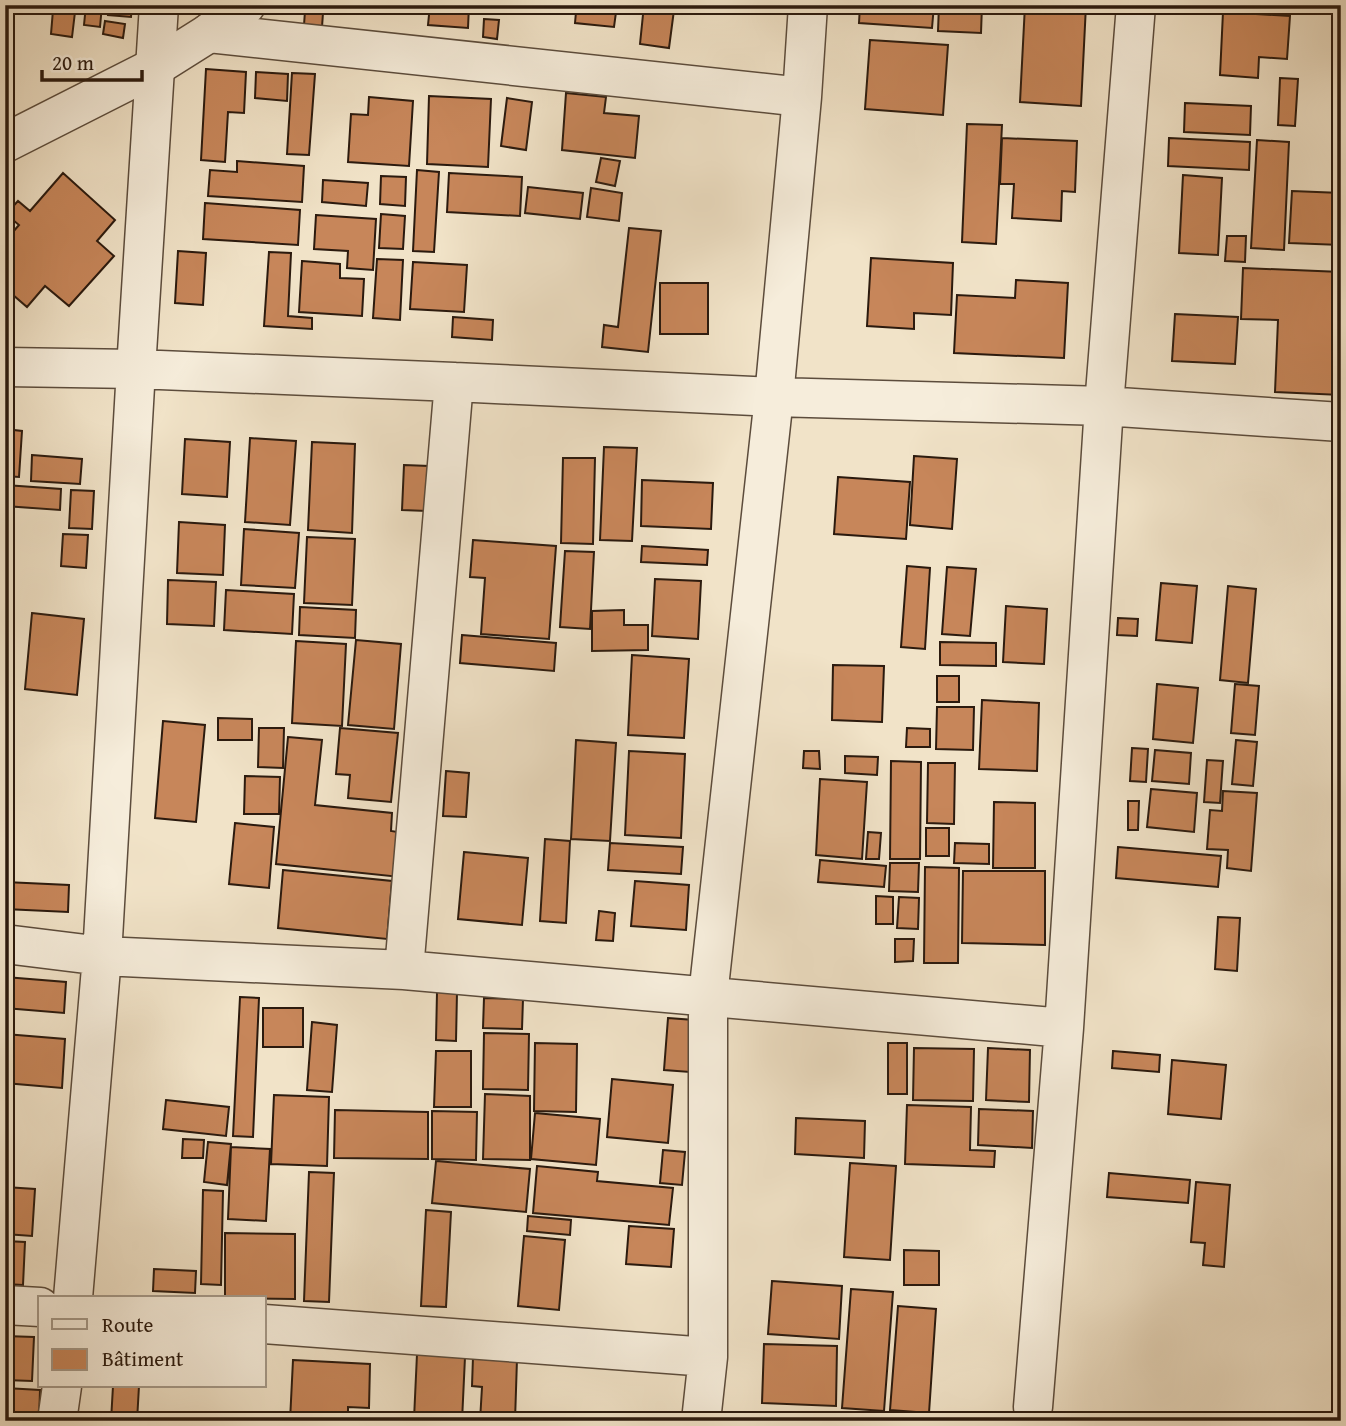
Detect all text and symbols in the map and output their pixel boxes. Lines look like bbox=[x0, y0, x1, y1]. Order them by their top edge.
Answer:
scale bar bbox=[42, 38, 142, 82]
text: 20 m bbox=[52, 47, 94, 78]
legend bbox=[38, 1296, 266, 1388]
text: Route bbox=[102, 1309, 154, 1340]
text: Bâtiment bbox=[102, 1343, 184, 1374]

